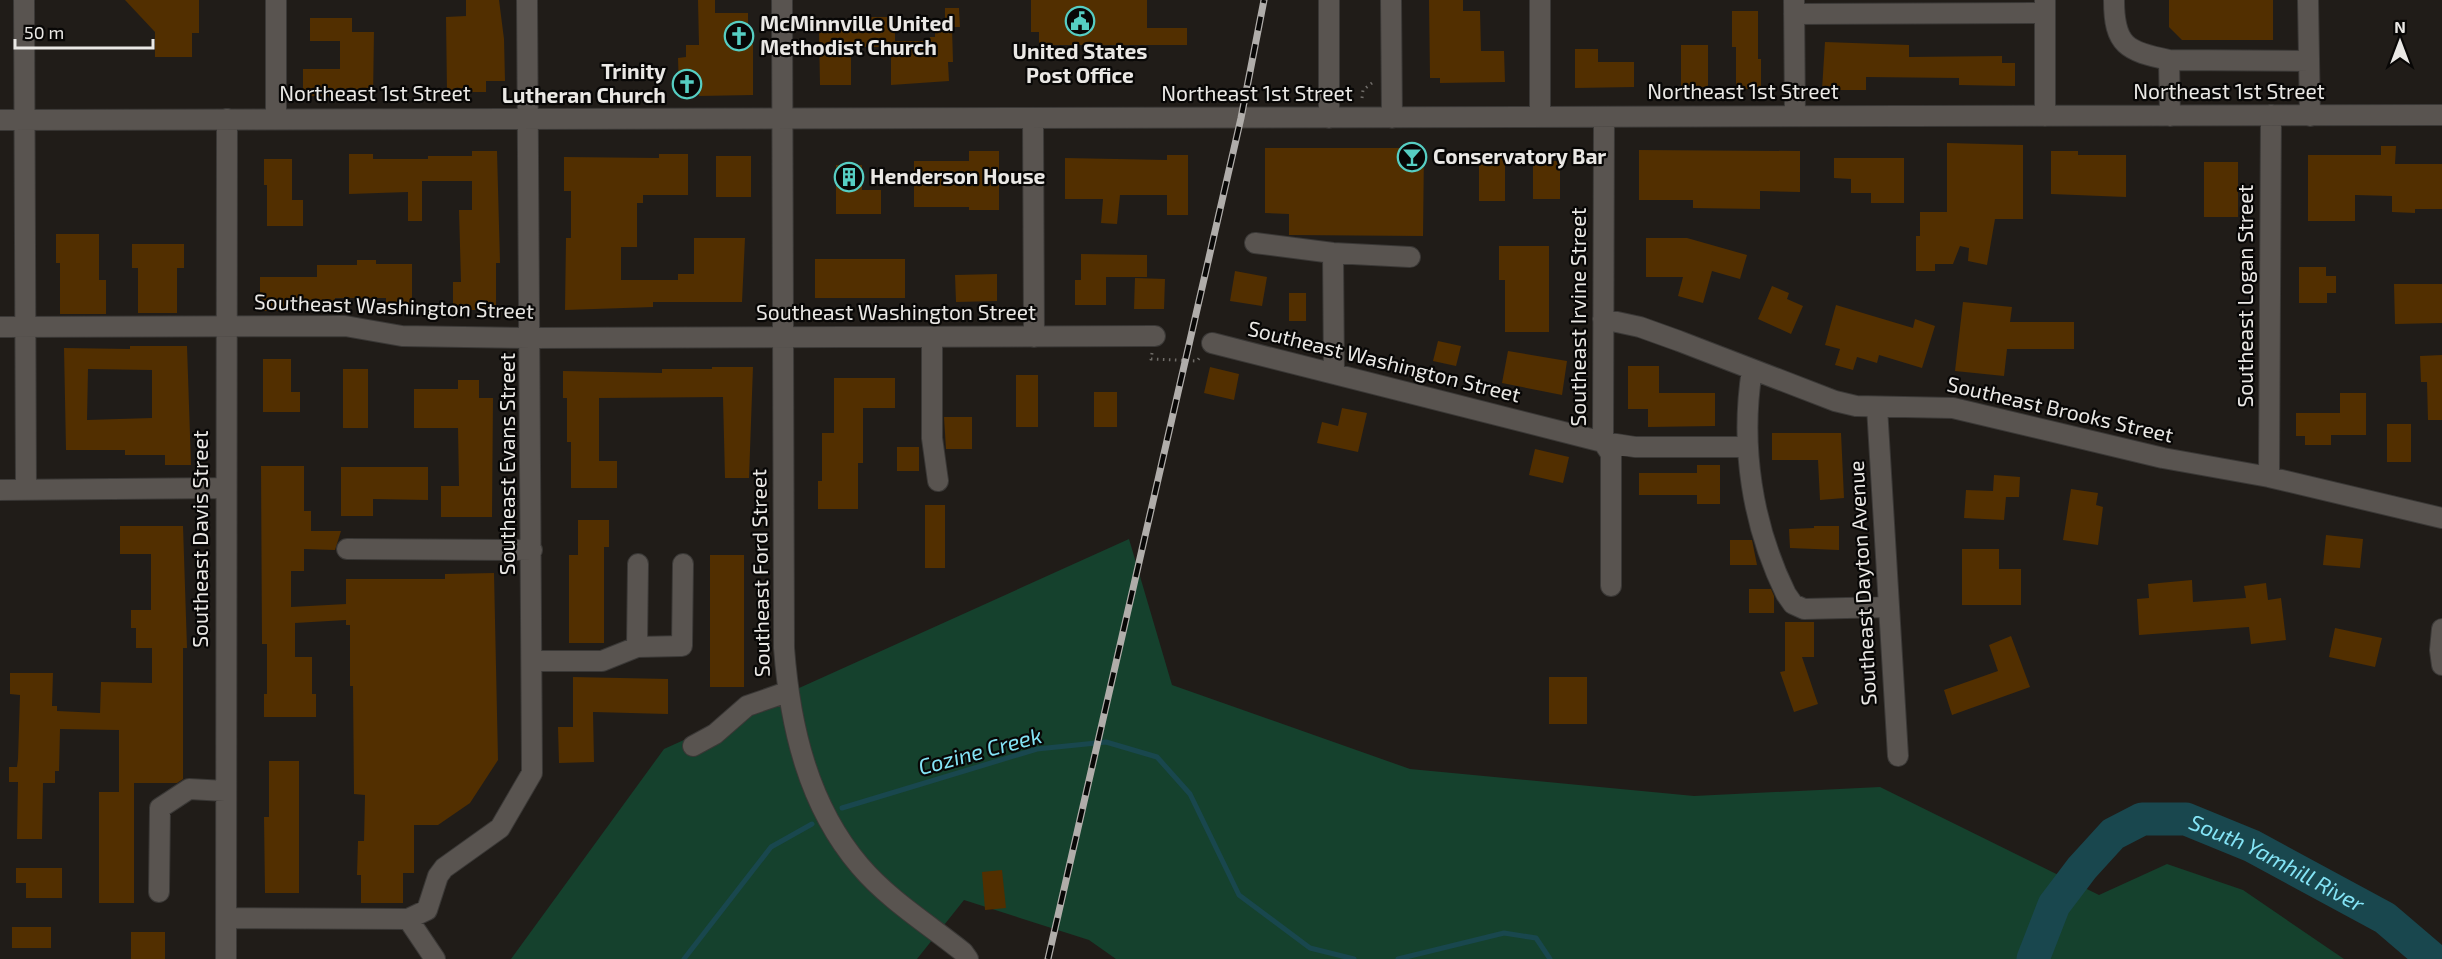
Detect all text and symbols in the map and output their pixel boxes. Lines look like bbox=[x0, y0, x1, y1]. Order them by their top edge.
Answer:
public building icon: United States Post Office bbox=[1064, 5, 1096, 37]
place label: McMinnville United Methodist Church bbox=[760, 10, 954, 59]
scale bar bbox=[15, 12, 153, 50]
north arrow bbox=[2370, 12, 2430, 72]
text: N bbox=[2394, 17, 2406, 36]
church icon: McMinnville United Methodist Church bbox=[723, 20, 755, 52]
text: 50 m bbox=[24, 21, 64, 43]
place label: United States Post Office bbox=[1013, 38, 1147, 87]
place label: Trinity Lutheran Church bbox=[502, 58, 666, 107]
church icon: Trinity Lutheran Church bbox=[671, 68, 703, 100]
street label: Northeast 1st Street bbox=[1647, 78, 1839, 103]
street label: Northeast 1st Street bbox=[2133, 78, 2325, 103]
street label: Northeast 1st Street bbox=[279, 80, 471, 105]
street label: Northeast 1st Street bbox=[1161, 80, 1353, 105]
bar icon: Conservatory Bar bbox=[1396, 141, 1428, 173]
place label: Conservatory Bar bbox=[1433, 143, 1606, 169]
building icon: Henderson House bbox=[833, 161, 865, 193]
place label: Henderson House bbox=[870, 163, 1046, 188]
street label: Southeast Logan Street bbox=[2232, 184, 2257, 408]
street label: Southeast Irvine Street bbox=[1565, 208, 1590, 426]
street label: Southeast Washington Street bbox=[254, 288, 534, 323]
street label: Southeast Washington Street bbox=[756, 299, 1036, 324]
street label: Southeast Washington Street bbox=[1245, 315, 1523, 407]
street label: Southeast Evans Street bbox=[494, 353, 519, 575]
street label: Southeast Brooks Street bbox=[1945, 370, 2176, 447]
street label: Southeast Davis Street bbox=[187, 430, 212, 648]
street label: Southeast Dayton Avenue bbox=[1843, 460, 1880, 706]
street label: Southeast Ford Street bbox=[745, 469, 774, 677]
water label: Cozine Creek bbox=[915, 721, 1044, 779]
water label: South Yamhill River bbox=[2186, 808, 2370, 917]

